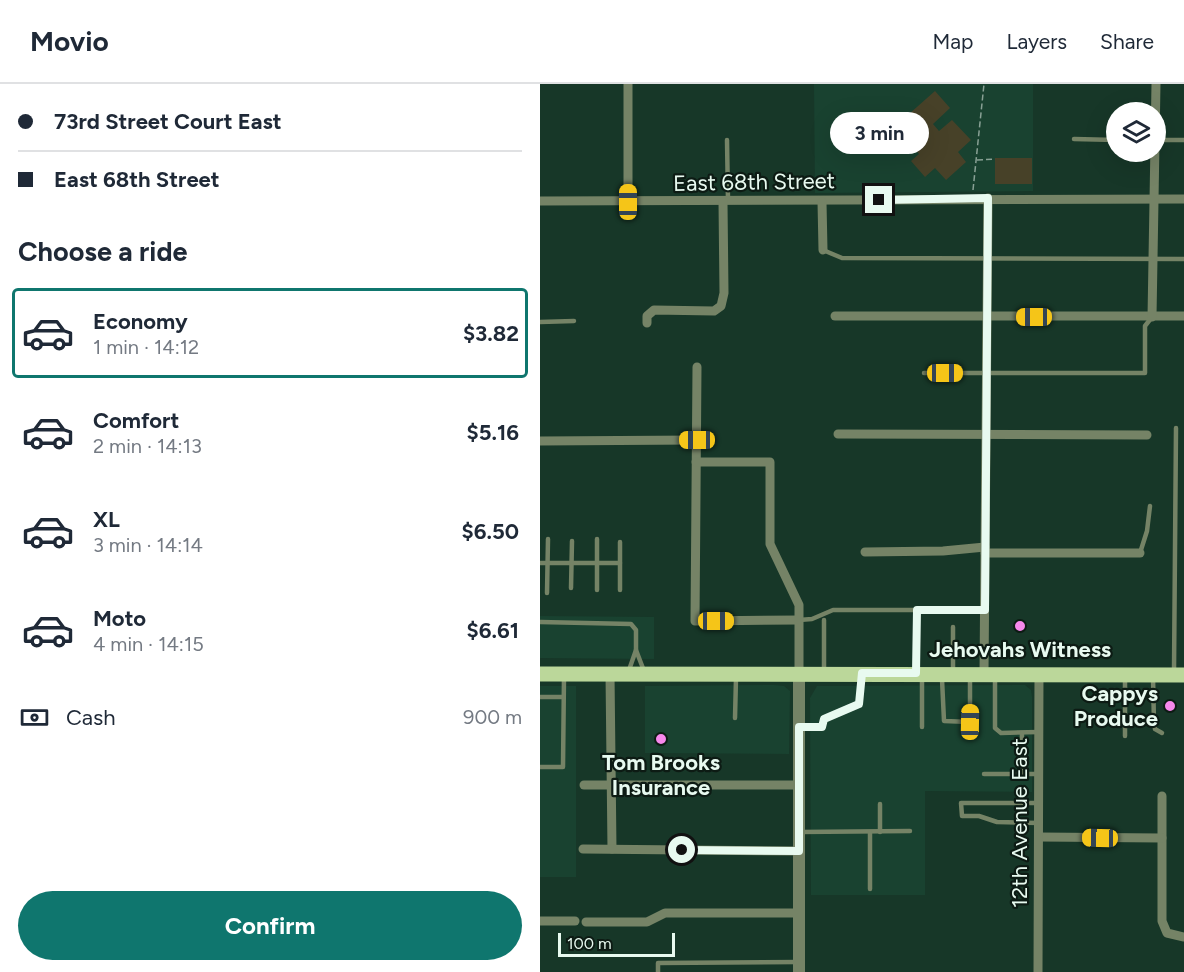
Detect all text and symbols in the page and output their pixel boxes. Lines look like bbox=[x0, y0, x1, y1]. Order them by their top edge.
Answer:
text: Movio bbox=[30, 24, 109, 58]
text: Map bbox=[933, 29, 973, 54]
text: Layers bbox=[1006, 29, 1067, 54]
text: Share bbox=[1100, 29, 1154, 54]
map controls bbox=[1106, 102, 1166, 162]
button: layers bbox=[1106, 102, 1166, 162]
text: 73rd Street Court East bbox=[54, 108, 282, 135]
callout: 3 min bbox=[830, 113, 928, 155]
text: 3 min bbox=[855, 121, 904, 145]
text: East 68th Street bbox=[54, 166, 220, 193]
street label: East 68th Street bbox=[673, 167, 835, 197]
car bbox=[619, 184, 637, 220]
route end bbox=[865, 186, 892, 213]
text: Choose a ride bbox=[18, 235, 187, 268]
icon: car bbox=[21, 306, 75, 360]
text: Economy bbox=[93, 308, 188, 335]
car bbox=[1016, 308, 1052, 326]
text: $3.82 bbox=[463, 320, 519, 347]
text: 1 min · 14:12 bbox=[93, 335, 199, 359]
car bbox=[927, 364, 963, 382]
icon: car bbox=[21, 405, 75, 459]
text: Comfort bbox=[93, 407, 179, 434]
text: $5.16 bbox=[467, 419, 519, 446]
car bbox=[679, 431, 715, 449]
text: 2 min · 14:13 bbox=[93, 434, 202, 458]
icon: car bbox=[21, 504, 75, 558]
text: XL bbox=[93, 506, 120, 533]
text: $6.50 bbox=[462, 518, 519, 545]
text: 3 min · 14:14 bbox=[93, 533, 203, 557]
icon: car bbox=[21, 603, 75, 657]
text: Moto bbox=[93, 605, 146, 632]
car bbox=[698, 612, 734, 630]
text: $6.61 bbox=[467, 617, 519, 644]
marker: Jehovahs Witness bbox=[1013, 619, 1027, 633]
text: 4 min · 14:15 bbox=[93, 632, 204, 656]
place label: Jehovahs Witness bbox=[929, 636, 1111, 663]
place label: Cappys Produce bbox=[1074, 680, 1158, 732]
marker: Cappys Produce bbox=[1163, 699, 1177, 713]
icon: cash bbox=[18, 701, 51, 734]
text: Cash bbox=[66, 704, 116, 731]
car bbox=[961, 704, 979, 740]
text: 900 m bbox=[463, 705, 522, 729]
marker: Tom Brooks Insurance bbox=[654, 732, 668, 746]
street label: 12th Avenue East bbox=[1006, 738, 1033, 908]
place label: Tom Brooks Insurance bbox=[602, 749, 720, 801]
car bbox=[1082, 829, 1118, 847]
route start bbox=[668, 836, 695, 863]
button: Confirm bbox=[18, 891, 522, 960]
scale bar bbox=[558, 930, 675, 958]
text: 100 m bbox=[567, 934, 612, 953]

